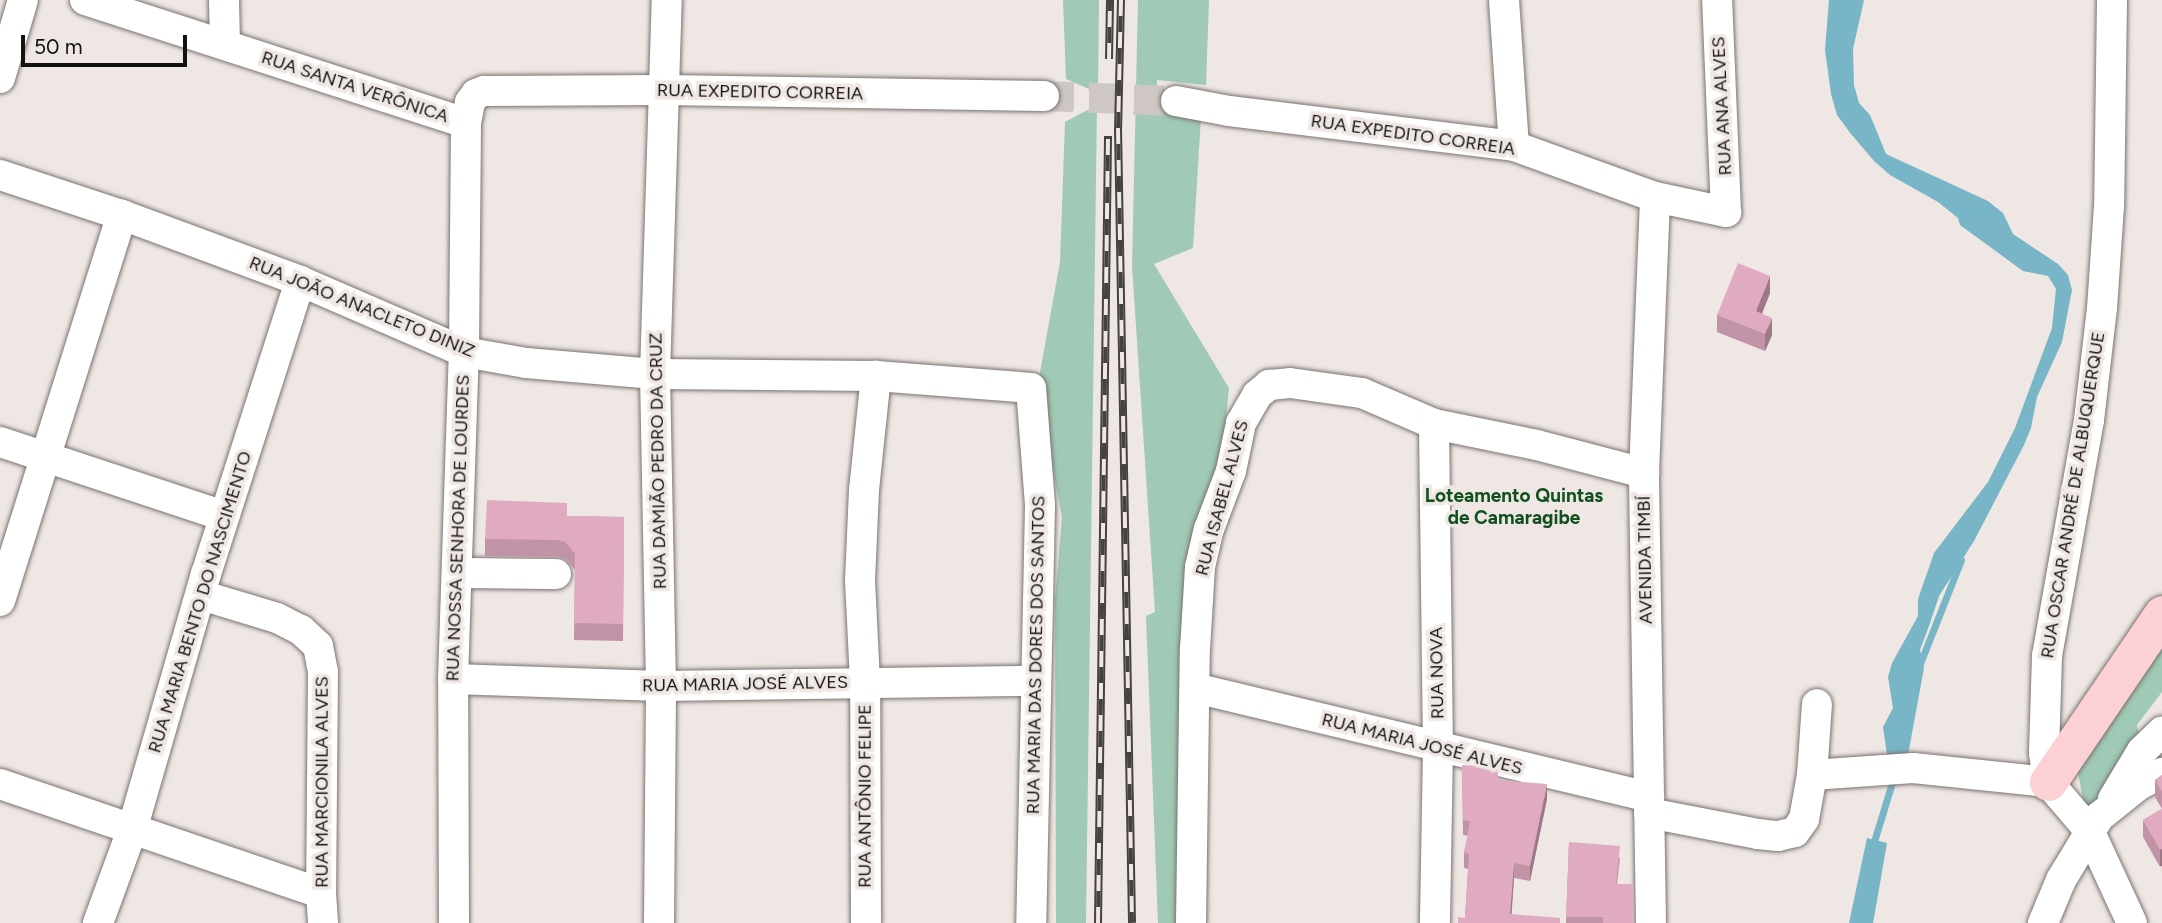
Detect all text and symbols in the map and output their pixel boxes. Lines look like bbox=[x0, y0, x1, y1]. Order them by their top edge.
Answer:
scale bar bbox=[24, 21, 191, 65]
text: 50 m bbox=[34, 34, 83, 59]
street label: RUA ANA ALVES bbox=[1708, 36, 1736, 176]
street label: RUA SANTA VERÔNICA bbox=[259, 47, 451, 127]
street label: RUA EXPEDITO CORREIA bbox=[657, 79, 863, 105]
street label: RUA EXPEDITO CORREIA bbox=[1309, 110, 1517, 160]
street label: RUA JOÃO ANACLETO DINIZ bbox=[246, 252, 478, 362]
street label: RUA OSCAR ANDRÉ DE ALBUQUERQUE bbox=[2037, 330, 2109, 660]
street label: RUA DAMIÃO PEDRO DA CRUZ bbox=[645, 333, 671, 589]
street label: RUA NOSSA SENHORA DE LOURDES bbox=[442, 374, 474, 682]
street label: RUA ISABEL ALVES bbox=[1191, 418, 1253, 578]
street label: RUA MARIA BENTO DO NASCIMENTO bbox=[144, 449, 256, 755]
district label: Loteamento Quintas de Camaragibe bbox=[1425, 485, 1603, 529]
street label: RUA MARIA DAS DORES DOS SANTOS bbox=[1022, 496, 1050, 814]
street label: AVENIDA TIMBÍ bbox=[1633, 496, 1657, 624]
street label: RUA NOVA bbox=[1425, 627, 1449, 719]
street label: RUA MARIA JOSÉ ALVES bbox=[642, 671, 848, 697]
street label: RUA MARCIONILA ALVES bbox=[311, 676, 333, 888]
street label: RUA ANTÔNIO FELIPE bbox=[854, 704, 876, 888]
street label: RUA MARIA JOSÉ ALVES bbox=[1319, 709, 1525, 779]

